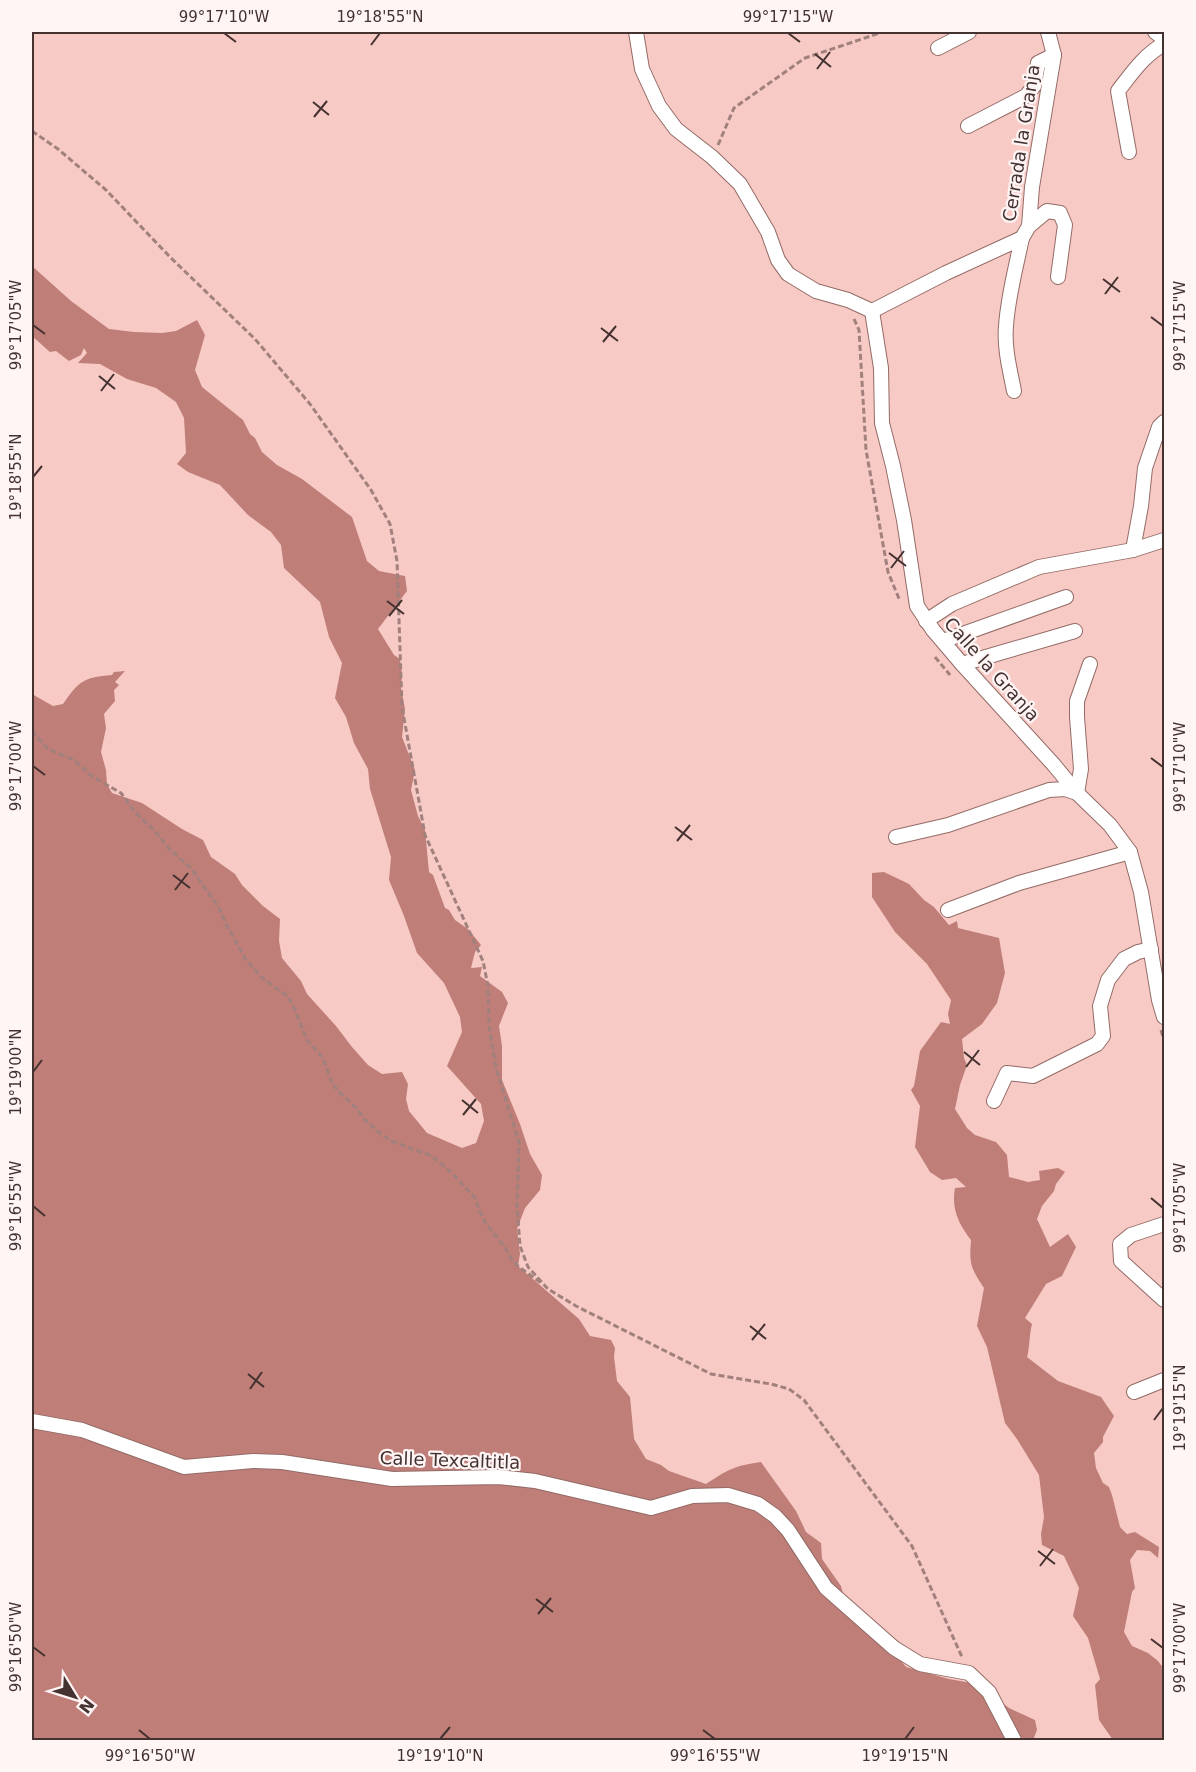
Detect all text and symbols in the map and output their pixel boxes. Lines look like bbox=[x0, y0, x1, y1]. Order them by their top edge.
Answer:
text: 99°17'10"W bbox=[179, 8, 269, 26]
text: 19°18'55"N bbox=[336, 8, 424, 26]
text: 99°17'15"W bbox=[743, 8, 833, 26]
street label: Cerrada la Granja bbox=[998, 63, 1044, 223]
text: 99°17'05"W bbox=[7, 280, 25, 370]
text: 99°17'15"W bbox=[1171, 281, 1189, 371]
text: 19°18'55"N bbox=[7, 433, 25, 521]
street label: Calle la Granja bbox=[940, 613, 1044, 725]
text: 99°17'00"W bbox=[7, 721, 25, 811]
text: 99°17'10"W bbox=[1171, 722, 1189, 812]
text: 19°19'00"N bbox=[7, 1028, 25, 1116]
text: 99°16'55"W bbox=[7, 1161, 25, 1251]
text: 99°17'05"W bbox=[1171, 1163, 1189, 1253]
text: 19°19'15"N bbox=[1171, 1364, 1189, 1452]
street label: Calle Texcaltitla bbox=[379, 1447, 521, 1473]
text: 99°16'50"W bbox=[7, 1602, 25, 1692]
text: 99°17'00"W bbox=[1171, 1603, 1189, 1693]
north arrow bbox=[45, 1667, 105, 1727]
text: N bbox=[75, 1695, 98, 1717]
text: 99°16'50"W bbox=[105, 1747, 195, 1765]
text: 19°19'10"N bbox=[396, 1747, 484, 1765]
text: 99°16'55"W bbox=[670, 1747, 760, 1765]
text: 19°19'15"N bbox=[861, 1747, 949, 1765]

